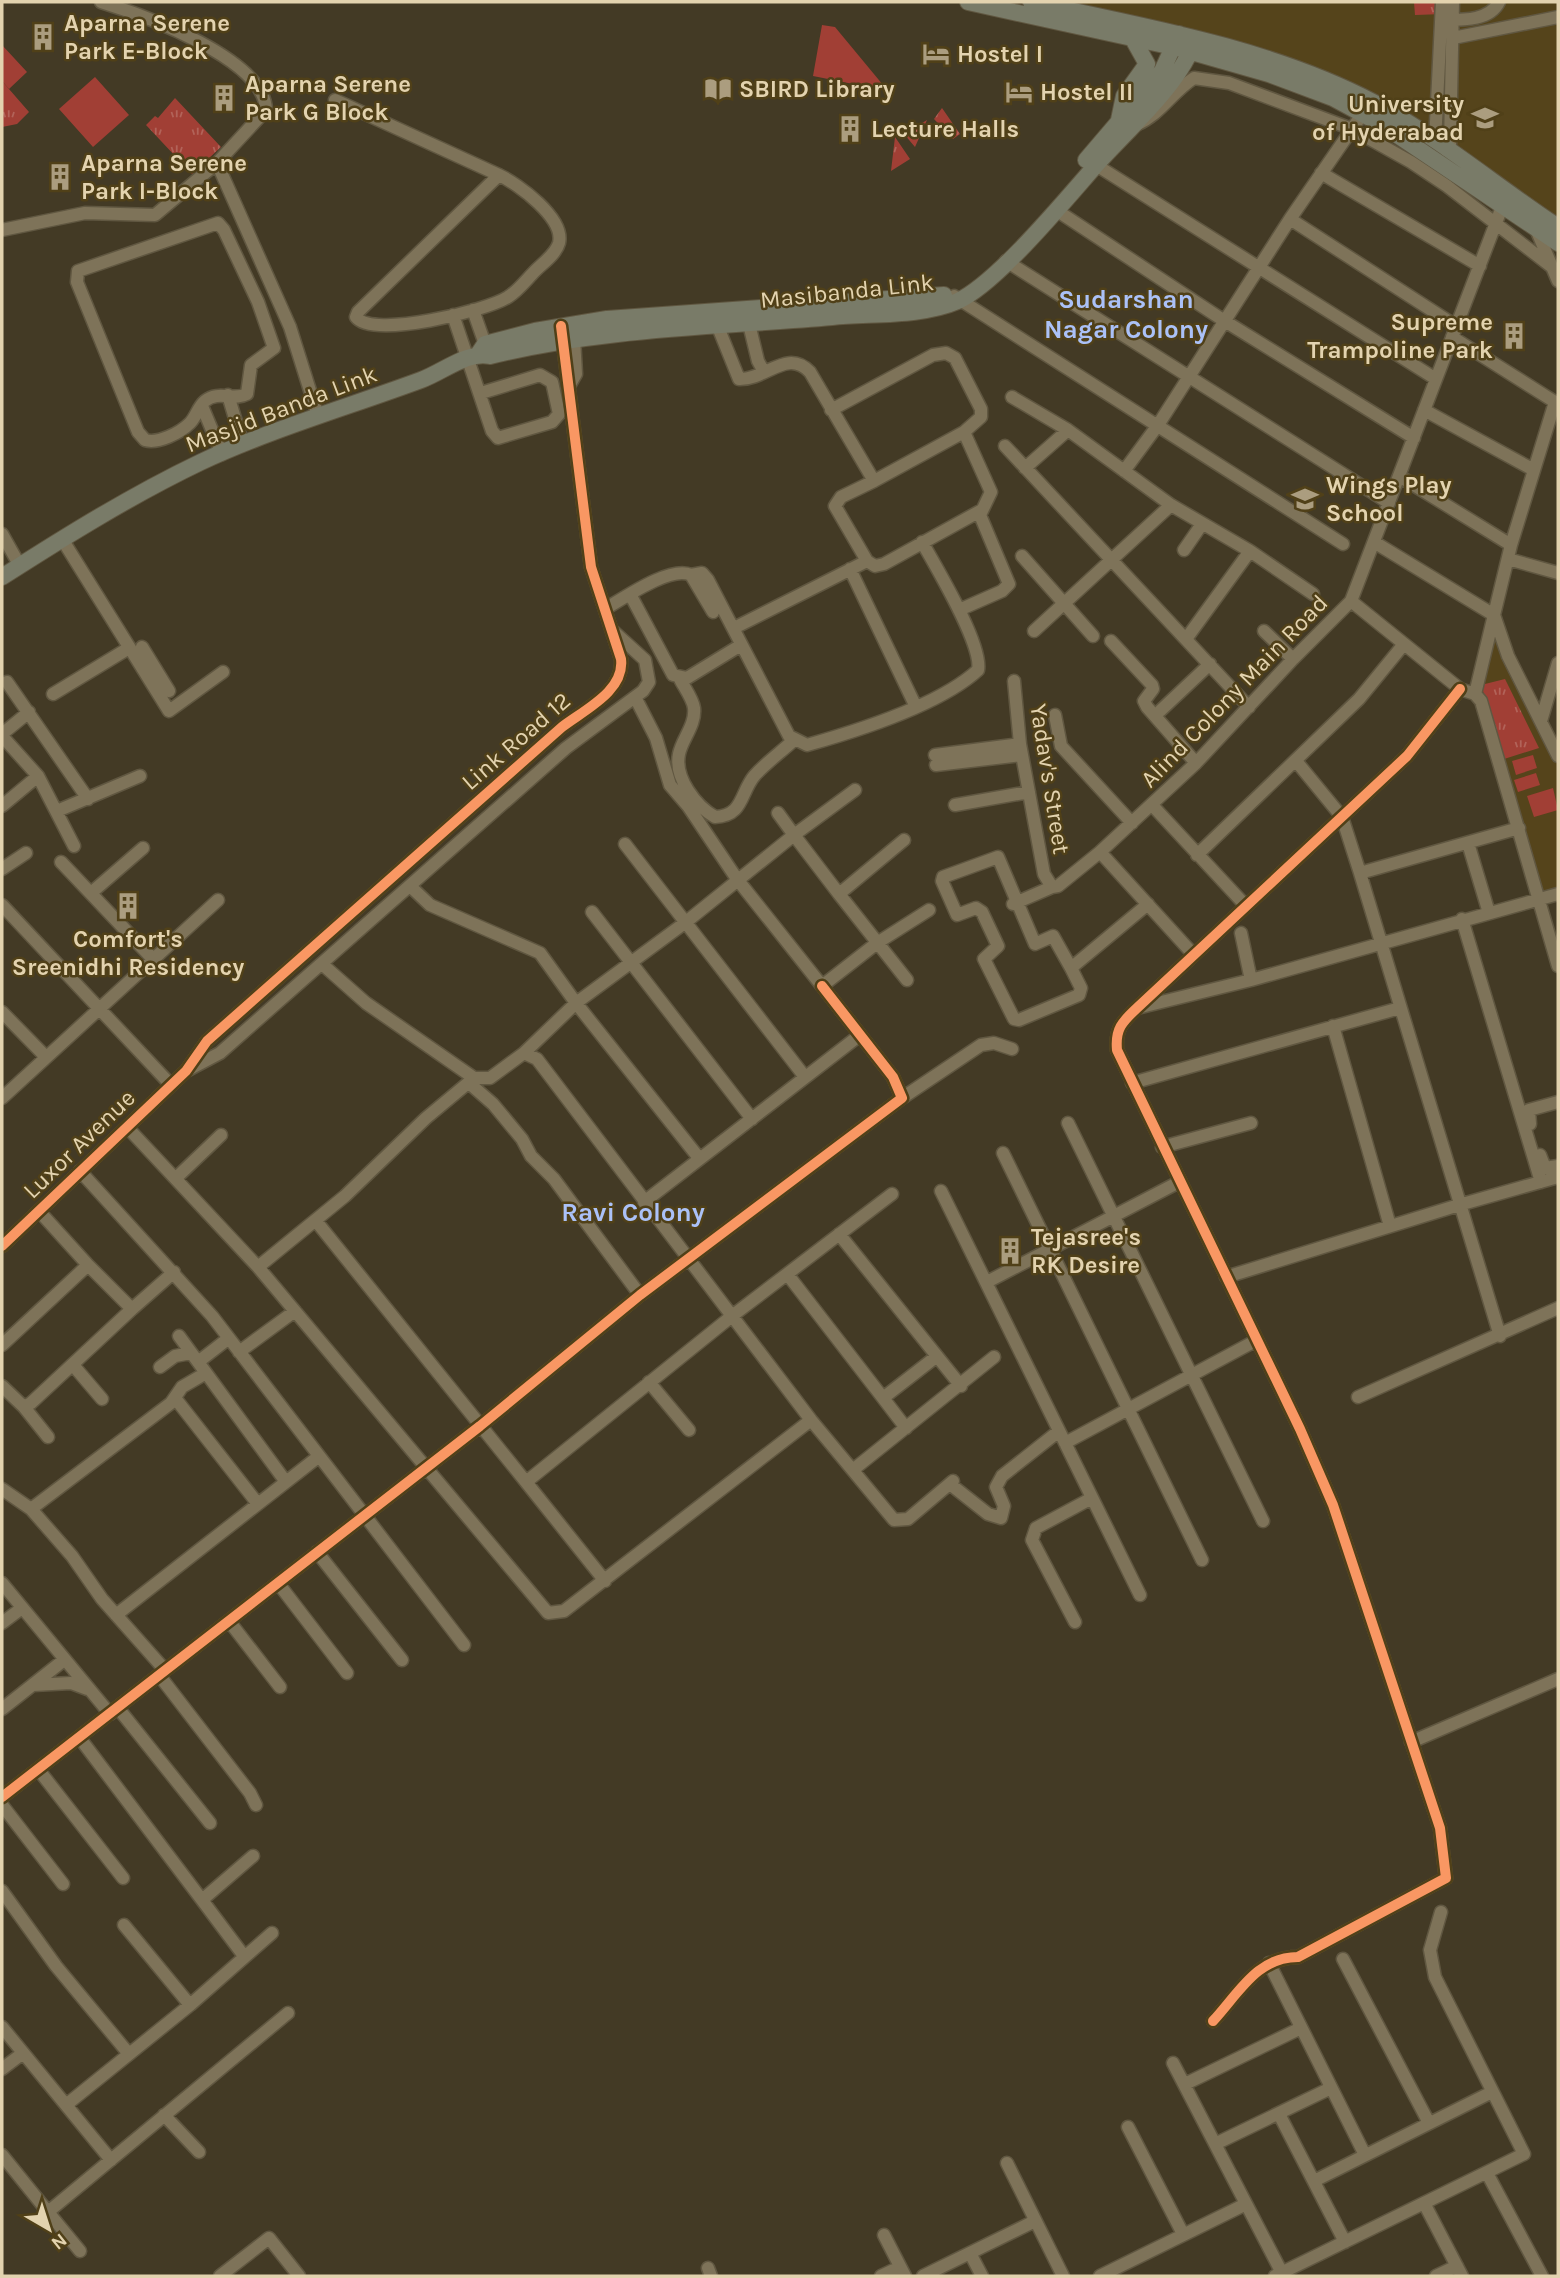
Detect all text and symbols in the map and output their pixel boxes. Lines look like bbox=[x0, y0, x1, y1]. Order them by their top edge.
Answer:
place label: Aparna Serene Park E-Block bbox=[64, 9, 230, 65]
building icon: Aparna Serene Park E-Block bbox=[28, 22, 58, 52]
hotel icon: Hostel I bbox=[921, 39, 951, 69]
place label: Hostel I bbox=[957, 40, 1043, 68]
place label: Aparna Serene Park G Block bbox=[245, 70, 411, 126]
library icon: SBIRD Library bbox=[703, 74, 733, 104]
place label: SBIRD Library bbox=[739, 75, 895, 103]
hotel icon: Hostel II bbox=[1004, 77, 1034, 107]
place label: Hostel II bbox=[1040, 78, 1133, 106]
building icon: Aparna Serene Park G Block bbox=[209, 83, 239, 113]
place label: University of Hyderabad bbox=[1312, 90, 1464, 146]
school or university icon: University of Hyderabad bbox=[1470, 103, 1500, 133]
building icon: Lecture Halls bbox=[835, 114, 865, 144]
place label: Lecture Halls bbox=[871, 115, 1019, 143]
place label: Aparna Serene Park I-Block bbox=[81, 149, 247, 205]
building icon: Aparna Serene Park I-Block bbox=[45, 162, 75, 192]
street label: Masibanda Link bbox=[759, 268, 935, 314]
district label: Sudarshan Nagar Colony bbox=[1044, 284, 1208, 345]
place label: Supreme Trampoline Park bbox=[1307, 308, 1493, 364]
building icon: Supreme Trampoline Park bbox=[1499, 321, 1529, 351]
street label: Masjid Banda Link bbox=[181, 360, 381, 458]
place label: Wings Play School bbox=[1326, 471, 1452, 527]
school or university icon: Wings Play School bbox=[1290, 484, 1320, 514]
street label: Alind Colony Main Road bbox=[1135, 589, 1333, 793]
street label: Link Road 12 bbox=[456, 686, 576, 796]
street label: Yadav's Street bbox=[1024, 702, 1076, 856]
building icon: Comfort's Sreenidhi Residency bbox=[113, 891, 143, 921]
place label: Comfort's Sreenidhi Residency bbox=[12, 925, 244, 981]
street label: Luxor Avenue bbox=[17, 1084, 141, 1204]
district label: Ravi Colony bbox=[561, 1197, 705, 1228]
place label: Tejasree's RK Desire bbox=[1031, 1223, 1141, 1279]
building icon: Tejasree's RK Desire bbox=[995, 1236, 1025, 1266]
north arrow bbox=[14, 2194, 84, 2264]
text: N bbox=[47, 2229, 71, 2254]

